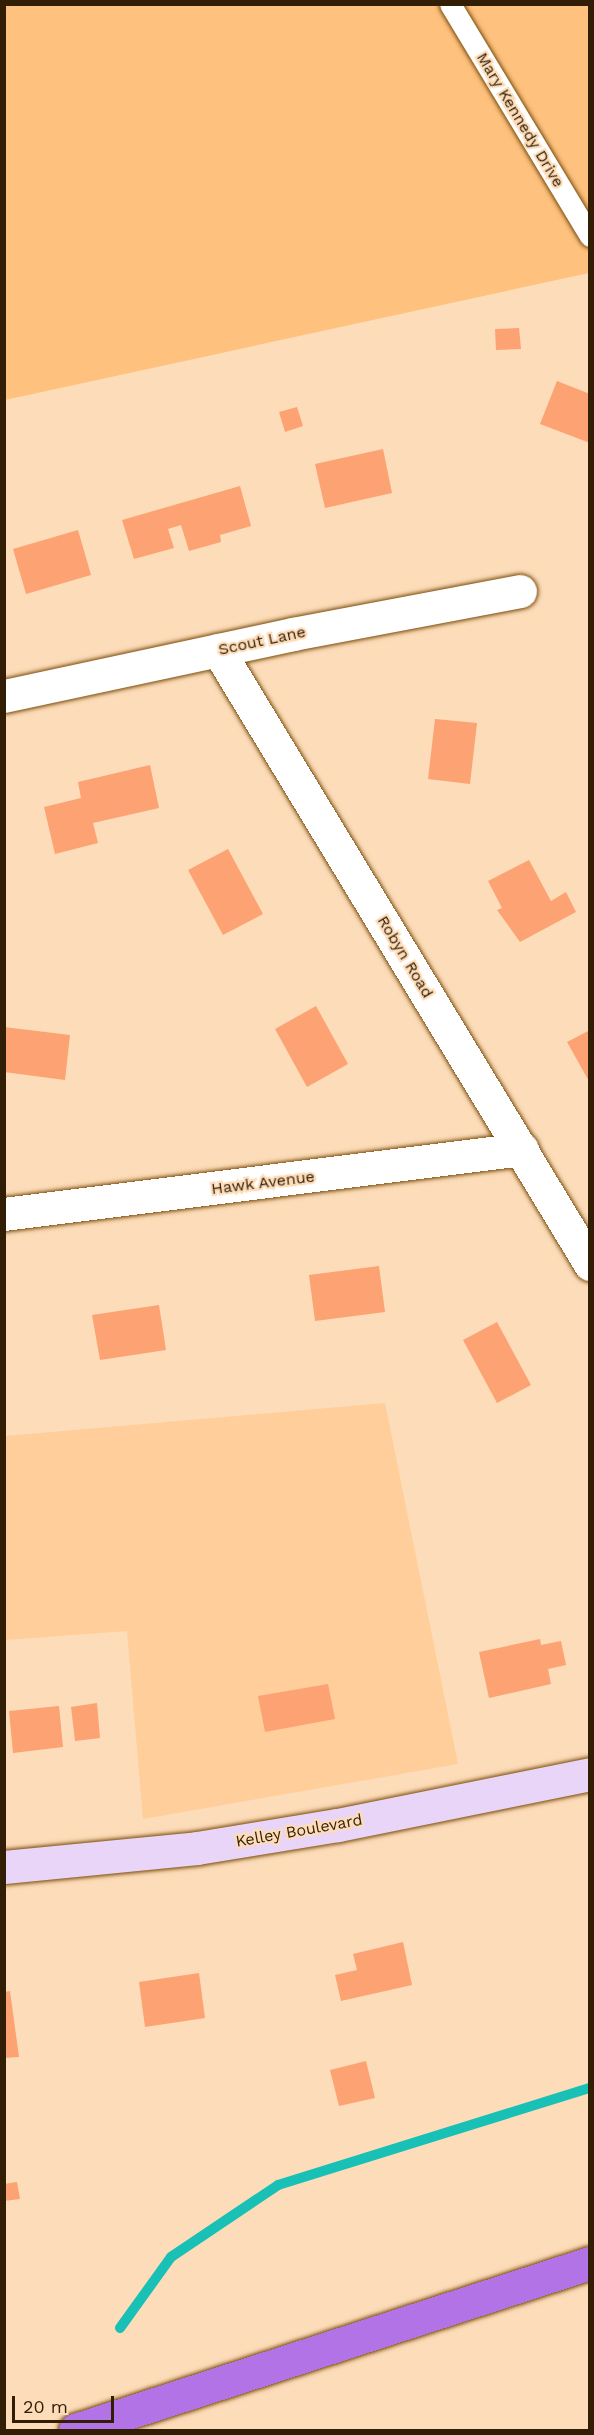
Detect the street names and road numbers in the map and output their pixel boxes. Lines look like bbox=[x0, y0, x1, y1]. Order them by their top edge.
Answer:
street label: Mary Kennedy Drive bbox=[472, 49, 568, 191]
street label: Scout Lane bbox=[217, 622, 307, 660]
street label: Robyn Road bbox=[373, 912, 437, 1002]
street label: Hawk Avenue bbox=[210, 1167, 316, 1199]
street label: Kelley Boulevard bbox=[234, 1810, 364, 1852]

